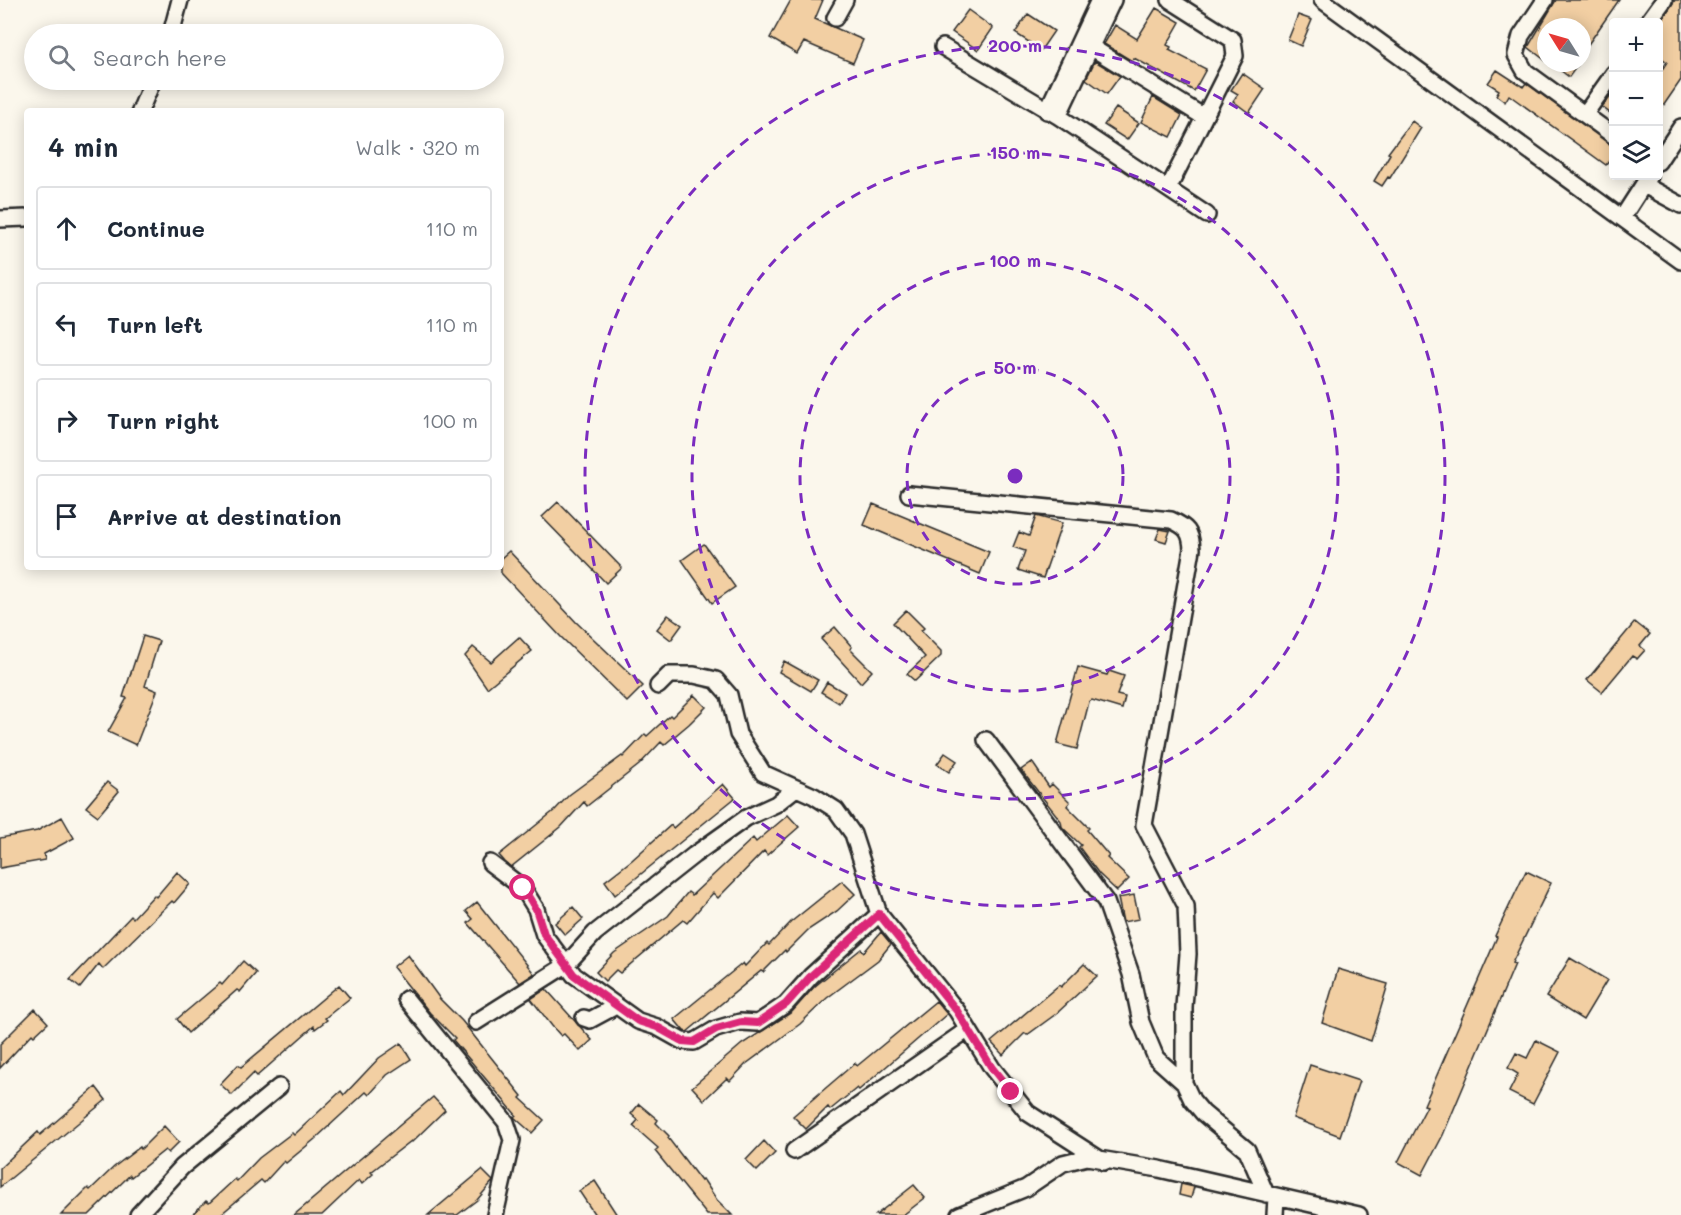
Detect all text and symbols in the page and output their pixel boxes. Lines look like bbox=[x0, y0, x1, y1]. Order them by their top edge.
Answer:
north arrow bbox=[1537, 18, 1591, 72]
map controls bbox=[1609, 18, 1663, 180]
button: + bbox=[1609, 18, 1663, 72]
search box bbox=[24, 24, 504, 90]
text: 200 m bbox=[988, 33, 1042, 57]
icon: search bbox=[45, 41, 78, 74]
text: Search here bbox=[93, 43, 227, 72]
button: − bbox=[1609, 72, 1663, 126]
button: layers bbox=[1609, 126, 1663, 180]
text: 4 min bbox=[48, 130, 118, 164]
text: Walk · 320 m bbox=[355, 134, 480, 160]
text: 150 m bbox=[990, 140, 1040, 164]
icon: ahead bbox=[50, 212, 83, 245]
text: Continue bbox=[107, 214, 205, 243]
text: 110 m bbox=[425, 215, 478, 241]
text: 100 m bbox=[989, 248, 1041, 272]
icon: left bbox=[50, 308, 83, 341]
text: Turn left bbox=[107, 310, 203, 339]
text: 110 m bbox=[425, 311, 478, 337]
text: 50 m bbox=[994, 355, 1036, 379]
icon: right bbox=[50, 404, 83, 437]
text: Turn right bbox=[107, 406, 219, 435]
text: 100 m bbox=[422, 407, 478, 433]
centre of rings bbox=[1005, 466, 1025, 486]
icon: arrive bbox=[50, 500, 83, 533]
text: Arrive at destination bbox=[107, 502, 342, 531]
route start bbox=[509, 874, 535, 900]
route end bbox=[997, 1078, 1023, 1104]

